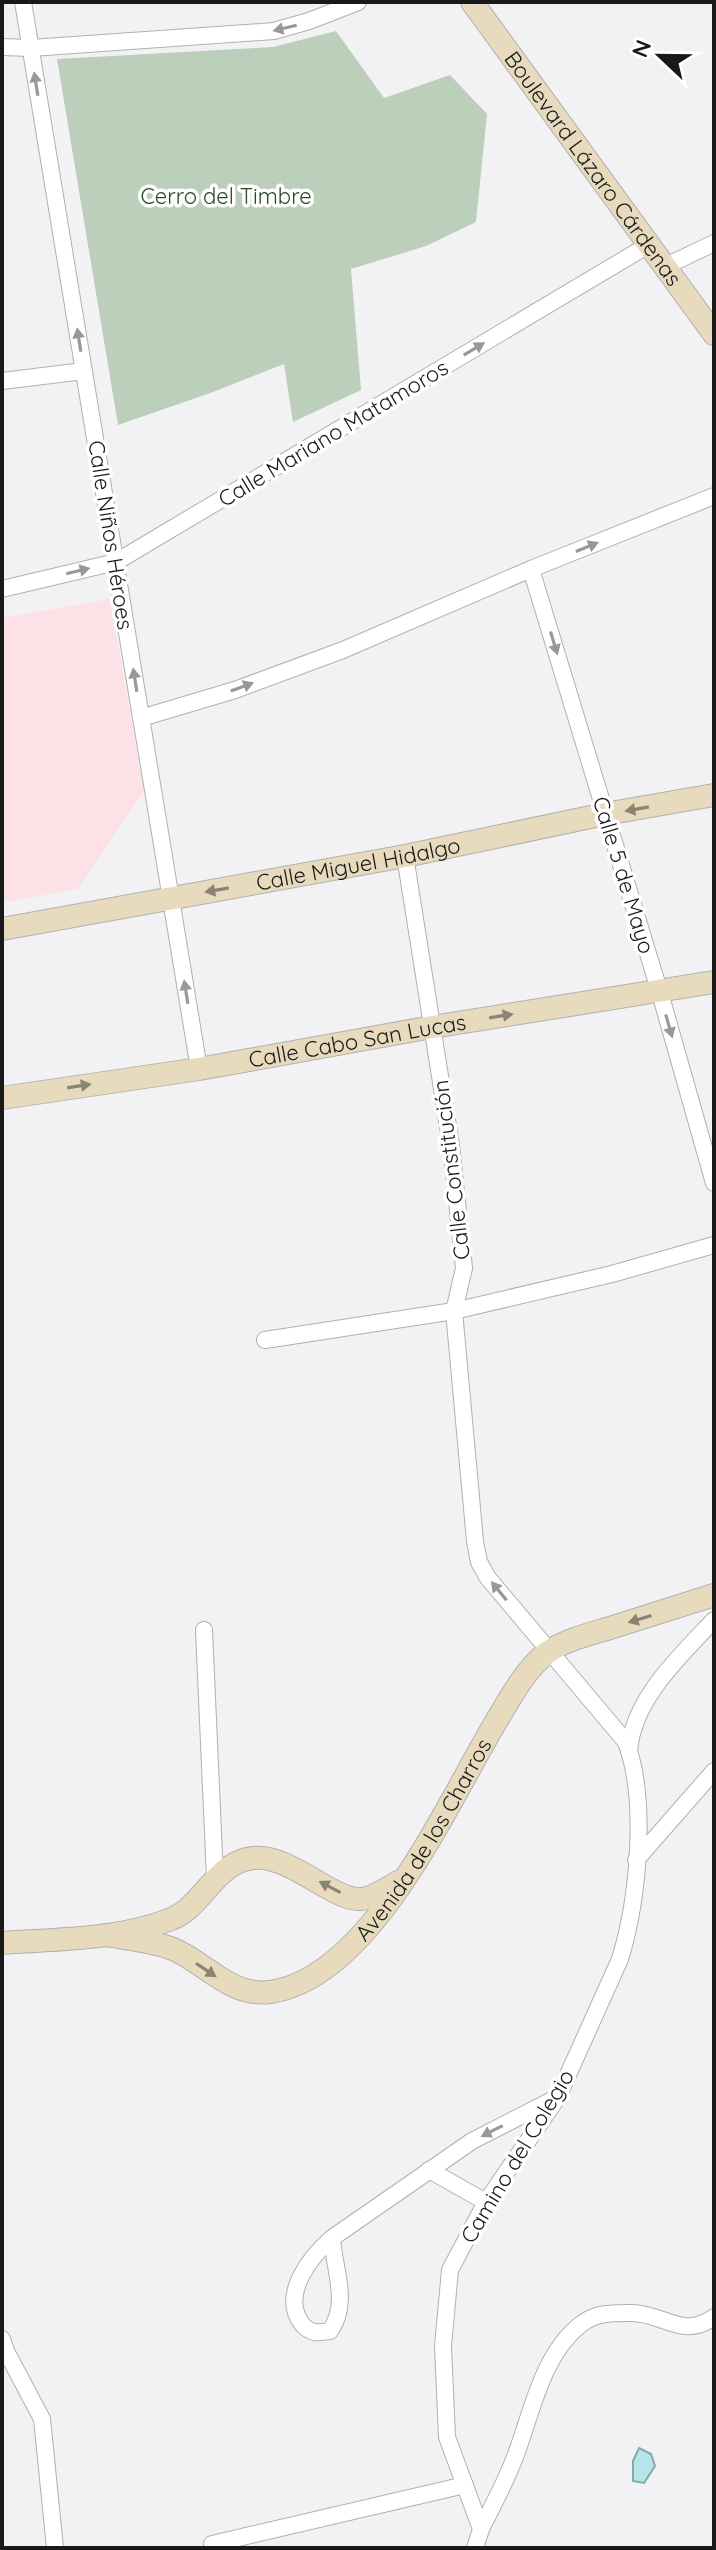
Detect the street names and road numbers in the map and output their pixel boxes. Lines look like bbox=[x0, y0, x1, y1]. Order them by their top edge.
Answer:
street label: Boulevard Lázaro Cárdenas bbox=[498, 46, 688, 291]
street label: Calle Mariano Matamoros bbox=[213, 353, 453, 513]
street label: Calle Niños Héroes bbox=[82, 438, 140, 632]
street label: Calle 5 de Mayo bbox=[587, 793, 661, 957]
street label: Calle Miguel Hidalgo bbox=[254, 831, 463, 897]
street label: Calle Cabo San Lucas bbox=[246, 1008, 468, 1074]
street label: Calle Constitución bbox=[426, 1078, 476, 1262]
street label: Avenida de los Charros bbox=[349, 1733, 498, 1947]
street label: Camino del Colegio bbox=[454, 2064, 580, 2248]

